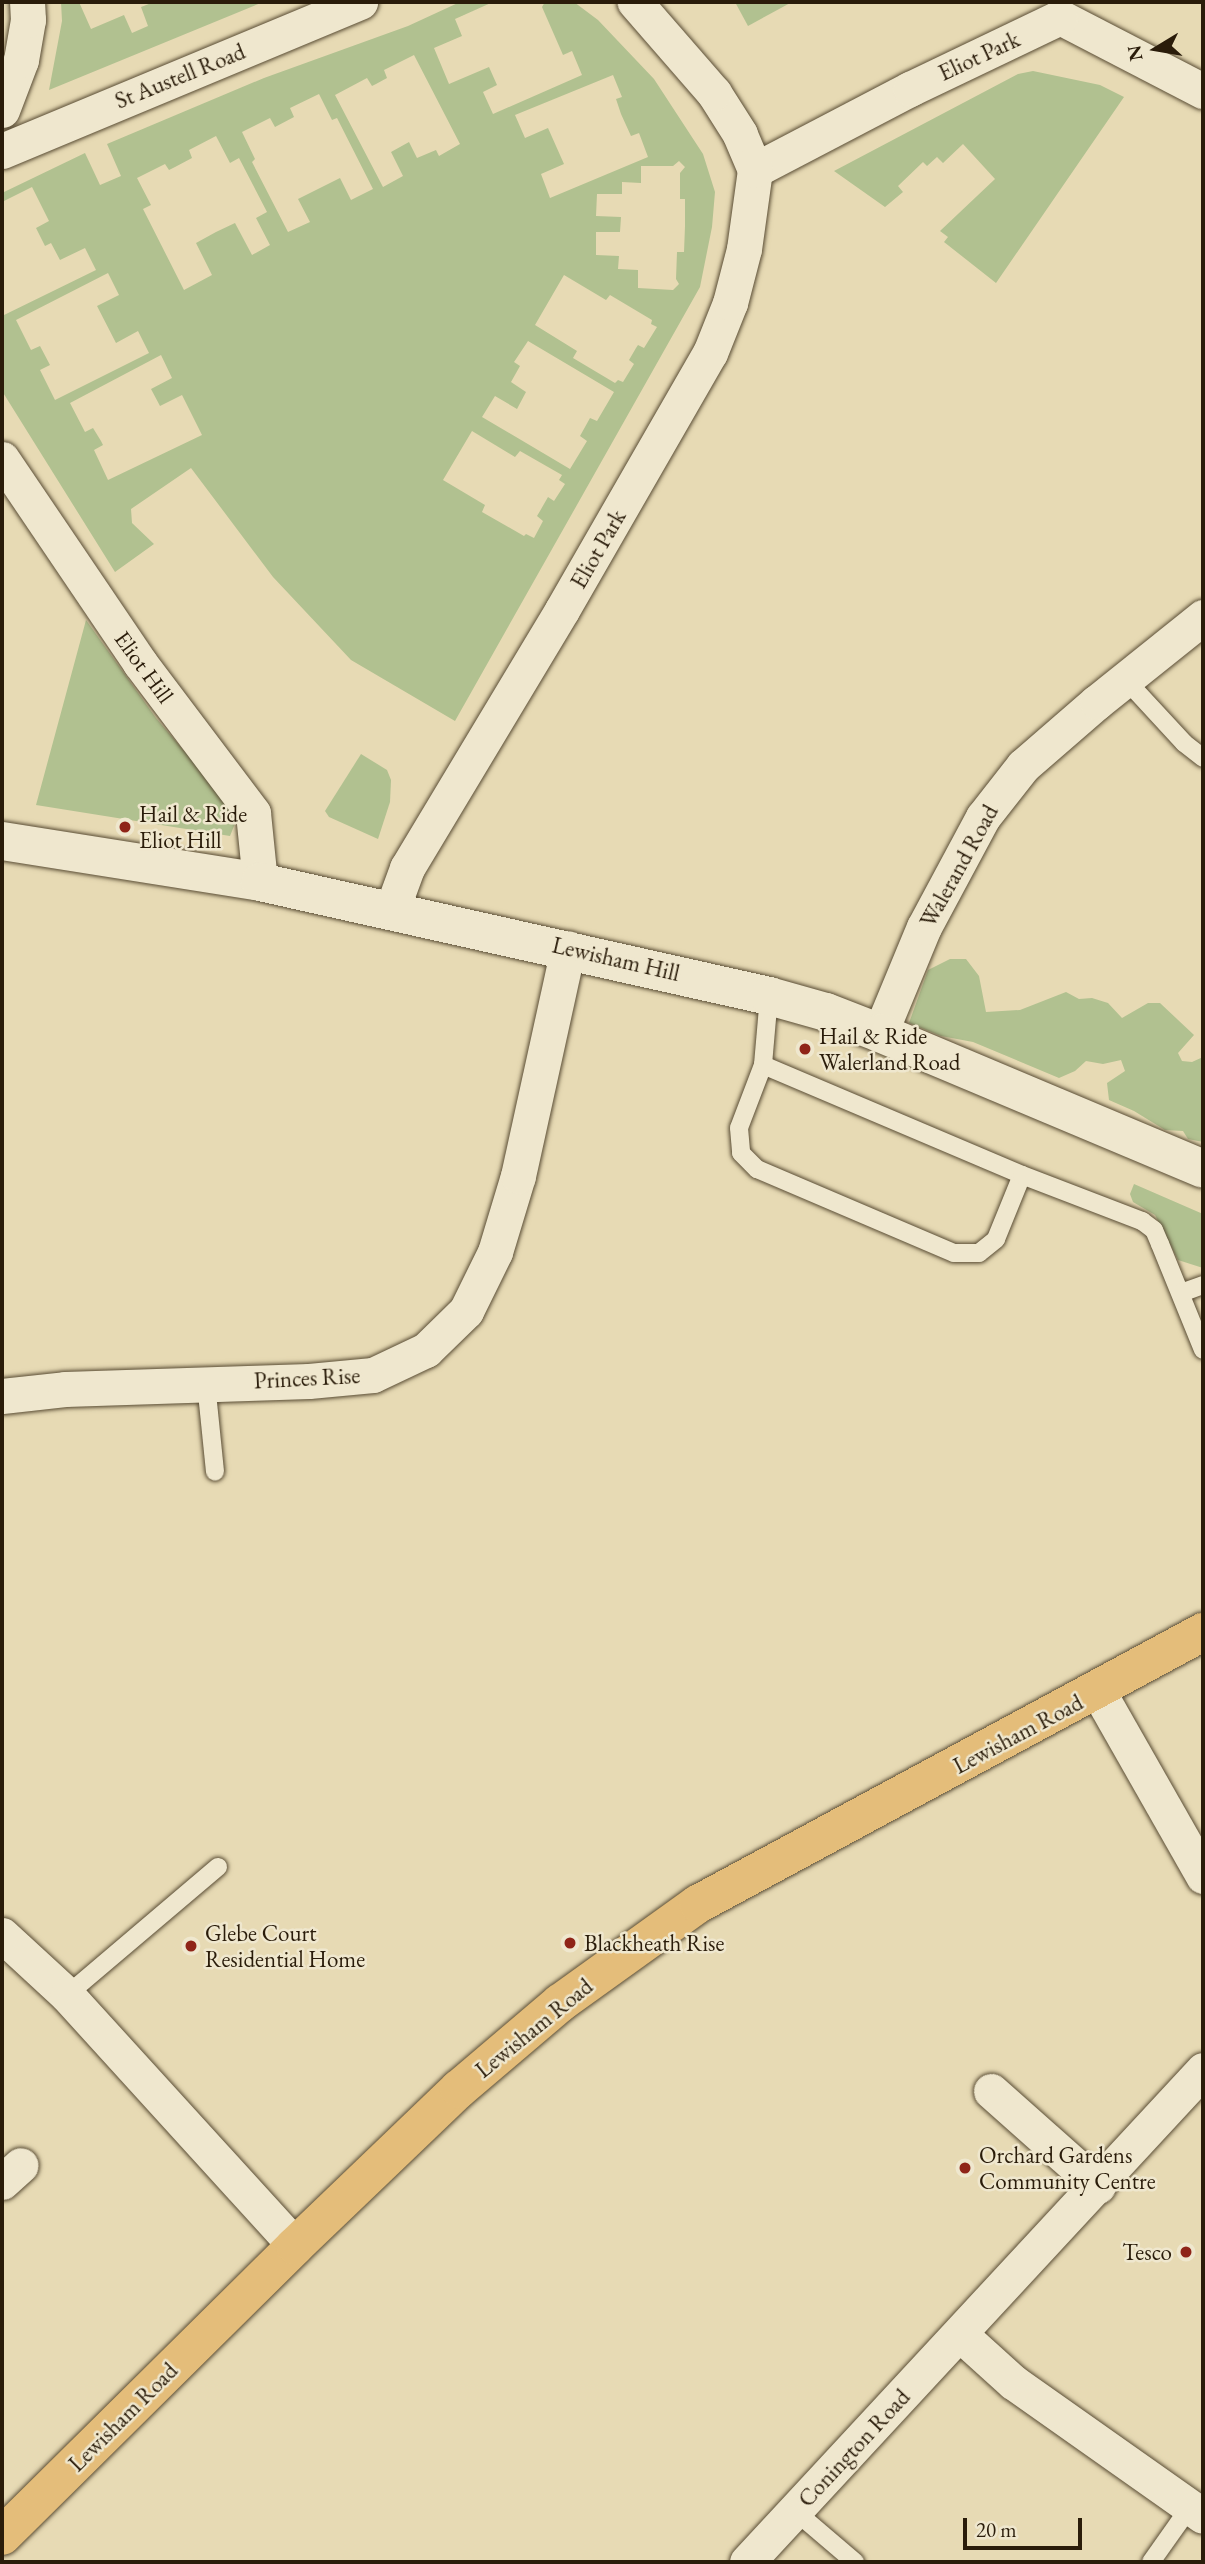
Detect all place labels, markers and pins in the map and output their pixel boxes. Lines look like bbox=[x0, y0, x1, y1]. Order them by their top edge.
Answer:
place label: Hail & Ride Eliot Hill bbox=[139, 800, 247, 854]
marker: Hail & Ride Eliot Hill bbox=[117, 819, 133, 835]
place label: Hail & Ride Walerland Road bbox=[819, 1022, 960, 1076]
marker: Hail & Ride Walerland Road bbox=[797, 1041, 813, 1057]
place label: Glebe Court Residential Home bbox=[205, 1919, 365, 1973]
place label: Blackheath Rise bbox=[584, 1929, 724, 1957]
marker: Blackheath Rise bbox=[562, 1935, 578, 1951]
marker: Glebe Court Residential Home bbox=[183, 1938, 199, 1954]
place label: Orchard Gardens Community Centre bbox=[979, 2141, 1156, 2195]
marker: Orchard Gardens Community Centre bbox=[957, 2160, 973, 2176]
place label: Tesco bbox=[1122, 2238, 1172, 2266]
marker: Tesco bbox=[1178, 2244, 1194, 2260]

